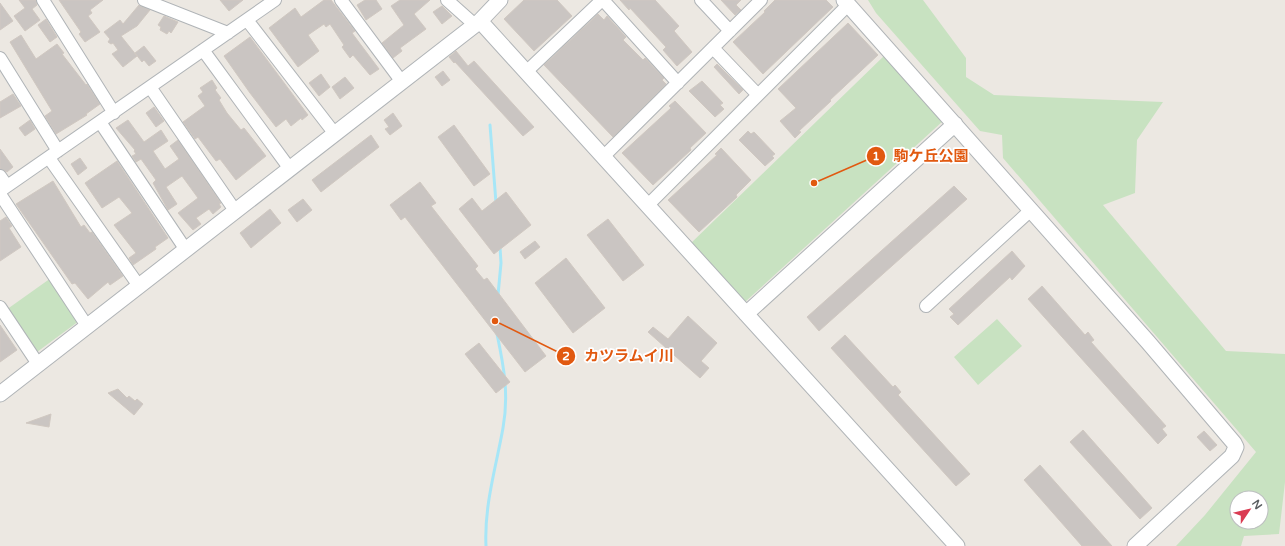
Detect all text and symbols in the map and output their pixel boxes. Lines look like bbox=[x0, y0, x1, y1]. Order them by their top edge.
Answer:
callout: 駒ケ丘公園 bbox=[866, 142, 977, 169]
text: 駒ケ丘公園 bbox=[893, 147, 969, 165]
text: 1 bbox=[872, 149, 880, 163]
callout: カツラムイ川 bbox=[556, 343, 682, 370]
text: カツラムイ川 bbox=[584, 347, 674, 365]
text: 2 bbox=[562, 349, 570, 363]
north arrow bbox=[1229, 490, 1269, 530]
text: N bbox=[1249, 497, 1265, 512]

